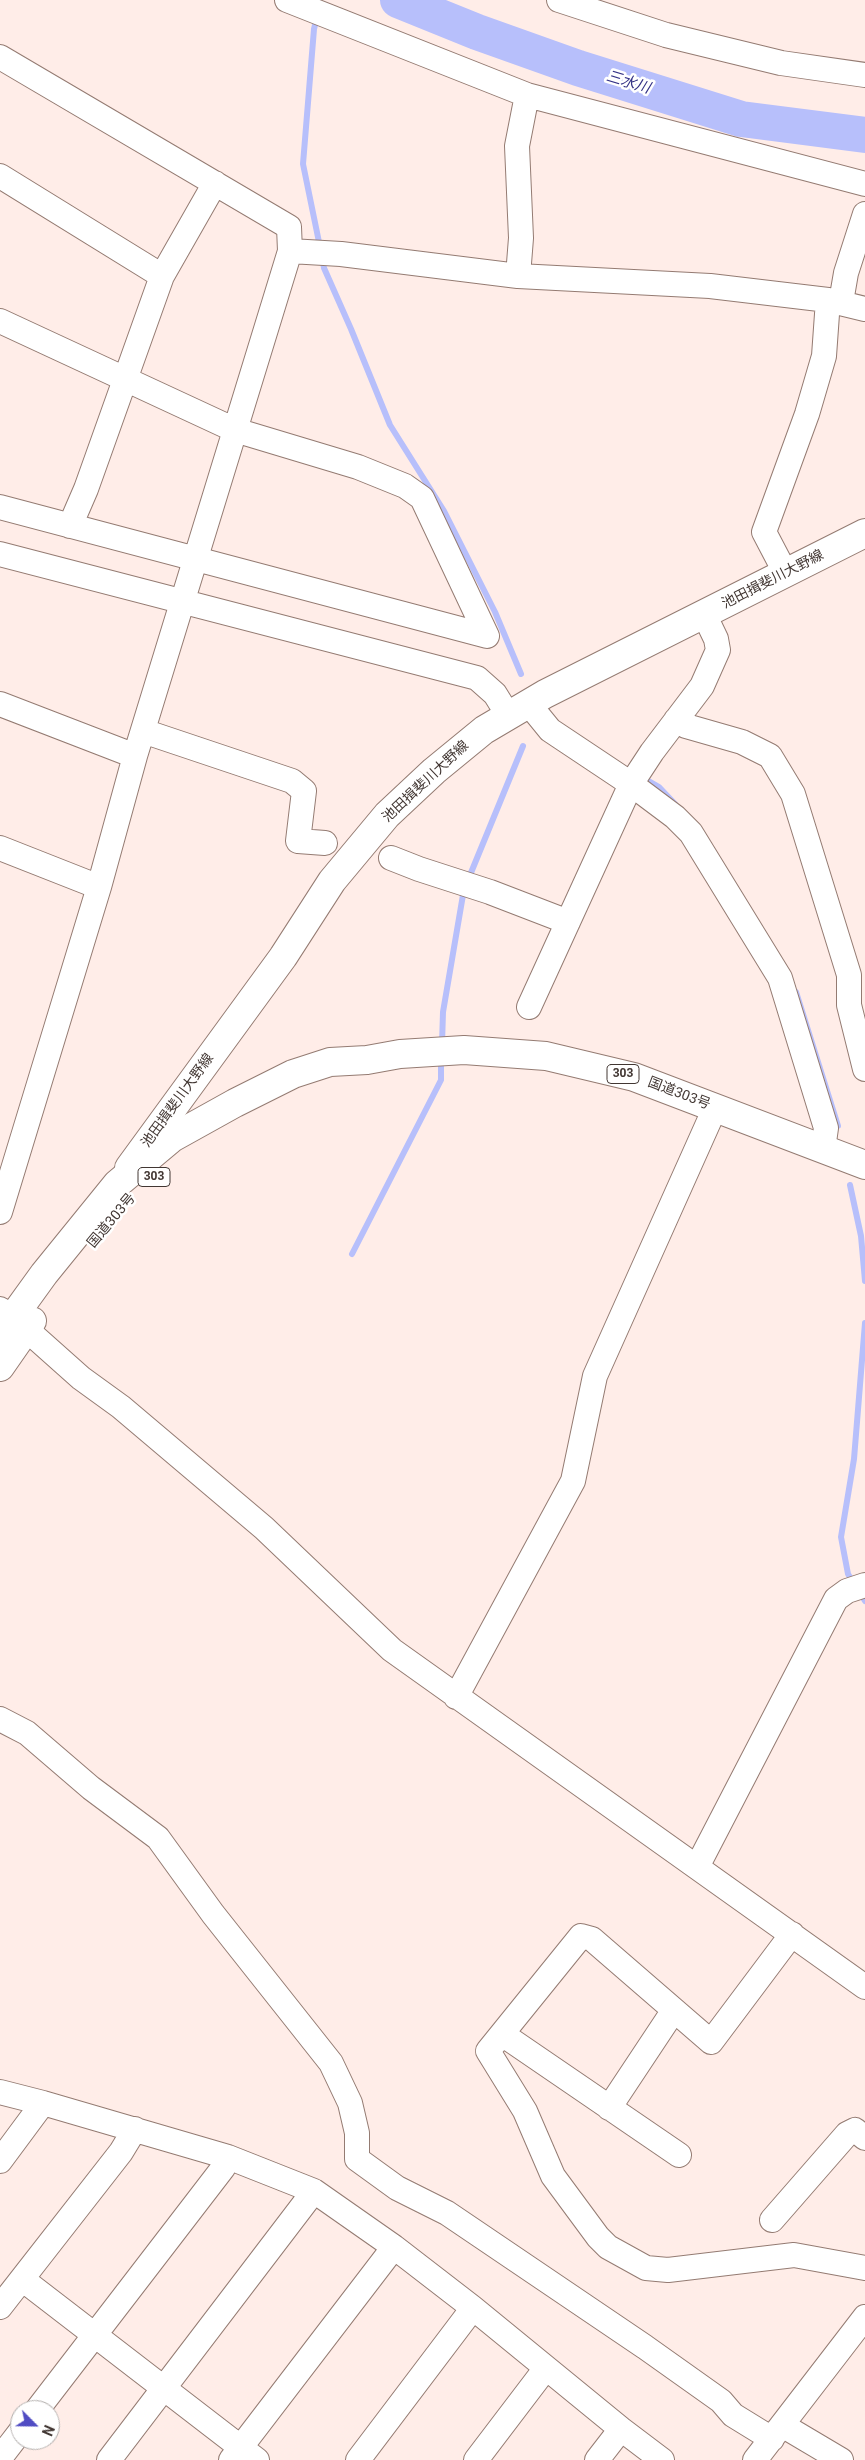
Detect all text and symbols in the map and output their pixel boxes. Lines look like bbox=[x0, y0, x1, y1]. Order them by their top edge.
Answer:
water label: 三水川 bbox=[604, 68, 652, 98]
street label: 池田揖斐川大野線 bbox=[719, 547, 827, 613]
street label: 池田揖斐川大野線 bbox=[379, 738, 473, 826]
street label: 池田揖斐川大野線 bbox=[138, 1051, 218, 1151]
road number: 303 bbox=[607, 1064, 639, 1084]
street label: 国道303号 bbox=[645, 1074, 713, 1114]
road number: 303 bbox=[138, 1168, 170, 1186]
street label: 国道303号 bbox=[84, 1190, 140, 1252]
north arrow bbox=[10, 2400, 60, 2450]
text: N bbox=[39, 2423, 57, 2438]

